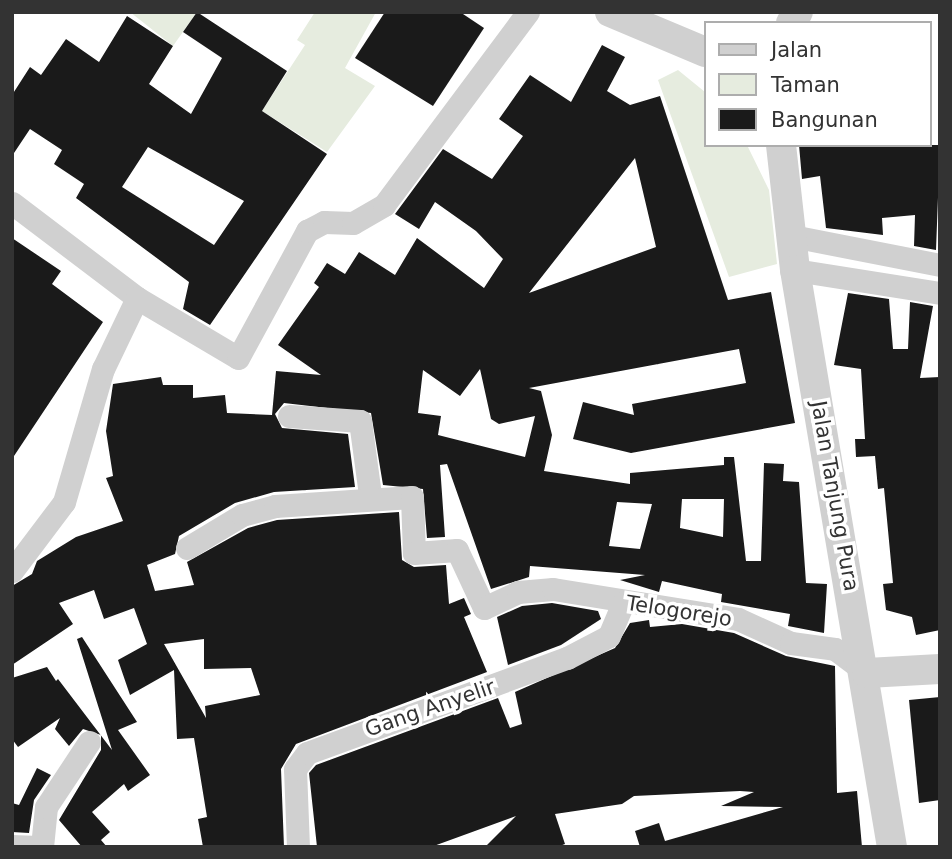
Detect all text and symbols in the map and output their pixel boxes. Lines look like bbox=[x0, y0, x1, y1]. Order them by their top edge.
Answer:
legend bbox=[704, 21, 931, 147]
text: Jalan bbox=[771, 38, 822, 62]
text: Taman bbox=[771, 73, 840, 97]
text: Bangunan bbox=[771, 108, 878, 132]
street label: Jalan Tanjung Pura bbox=[806, 399, 864, 593]
street label: Telogorejo bbox=[624, 590, 734, 632]
street label: Gang Anyelir bbox=[362, 674, 498, 742]

